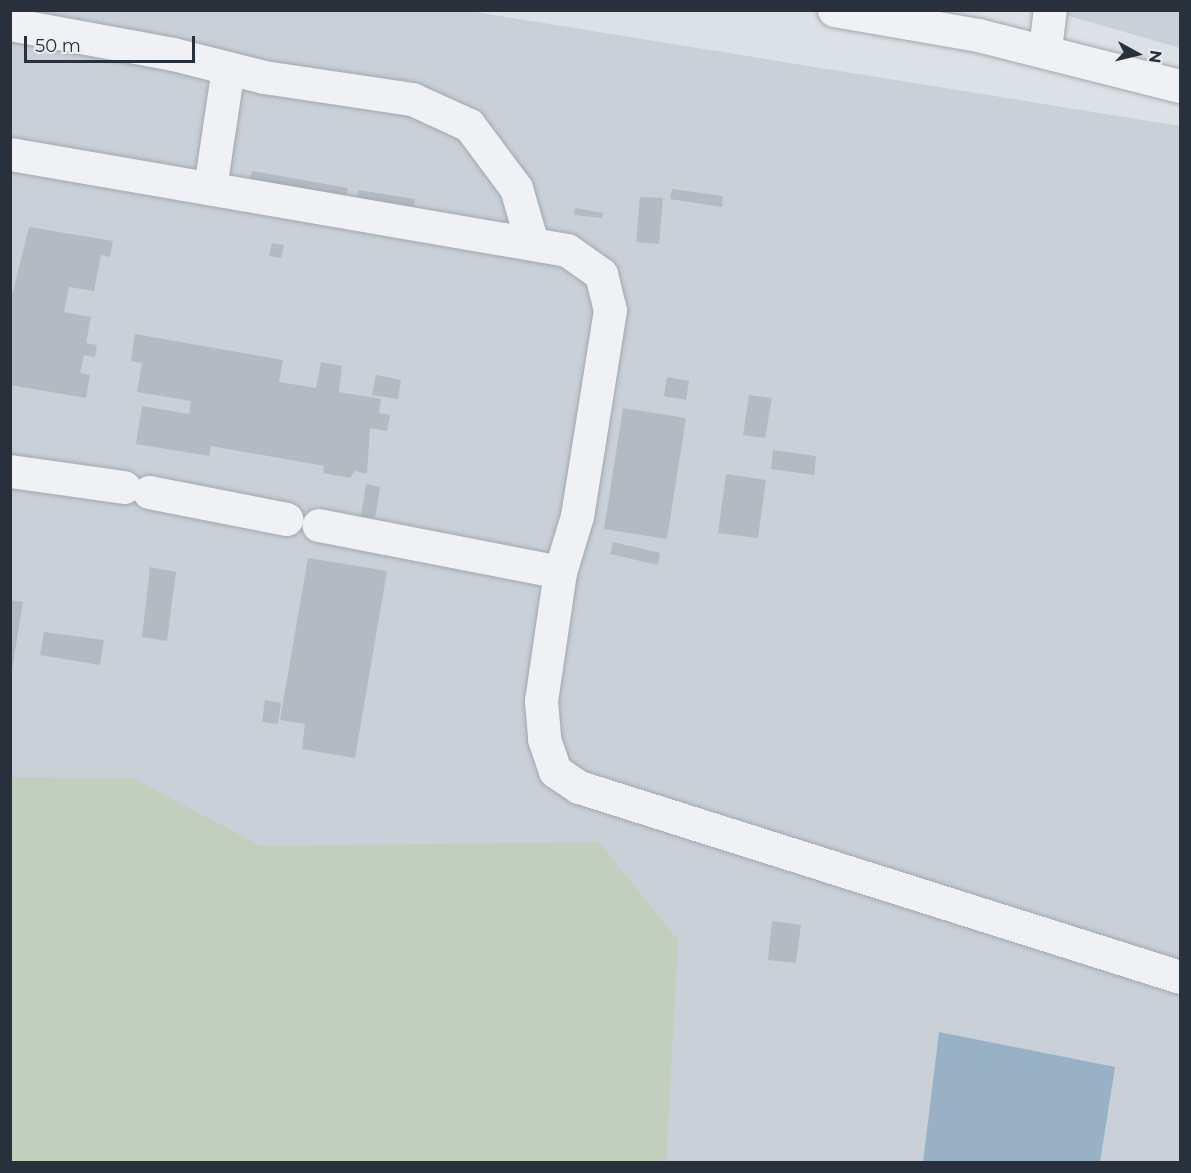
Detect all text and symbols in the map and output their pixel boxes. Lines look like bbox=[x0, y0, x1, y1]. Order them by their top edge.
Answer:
scale bar bbox=[27, 24, 198, 62]
north arrow bbox=[1107, 24, 1167, 84]
text: 50 m bbox=[35, 35, 81, 57]
text: N bbox=[1145, 49, 1166, 64]

